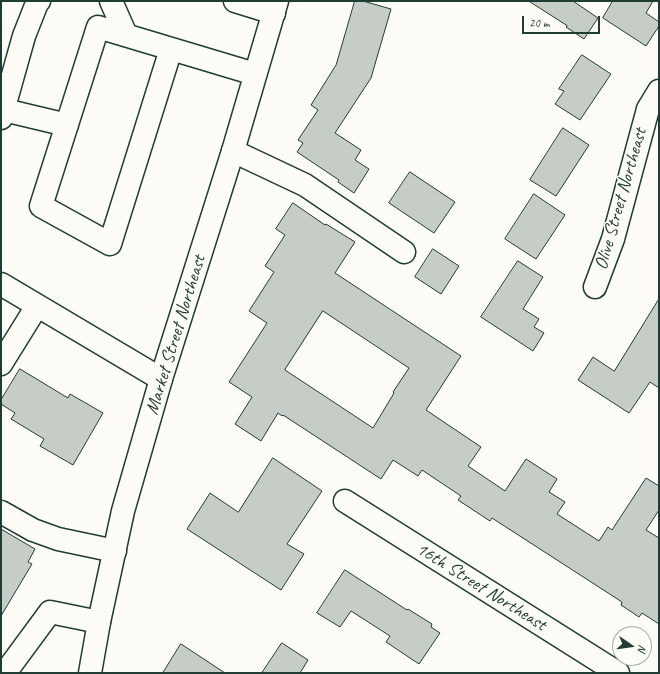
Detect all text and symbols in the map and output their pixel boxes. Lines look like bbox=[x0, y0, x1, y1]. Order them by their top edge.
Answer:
scale bar bbox=[524, 8, 602, 34]
text: 20 m bbox=[529, 15, 549, 31]
street label: Olive Street Northeast bbox=[590, 126, 652, 272]
street label: Market Street Northeast bbox=[141, 253, 211, 417]
street label: 16th Street Northeast bbox=[412, 538, 550, 636]
north arrow bbox=[612, 626, 652, 666]
text: N bbox=[635, 644, 650, 653]

